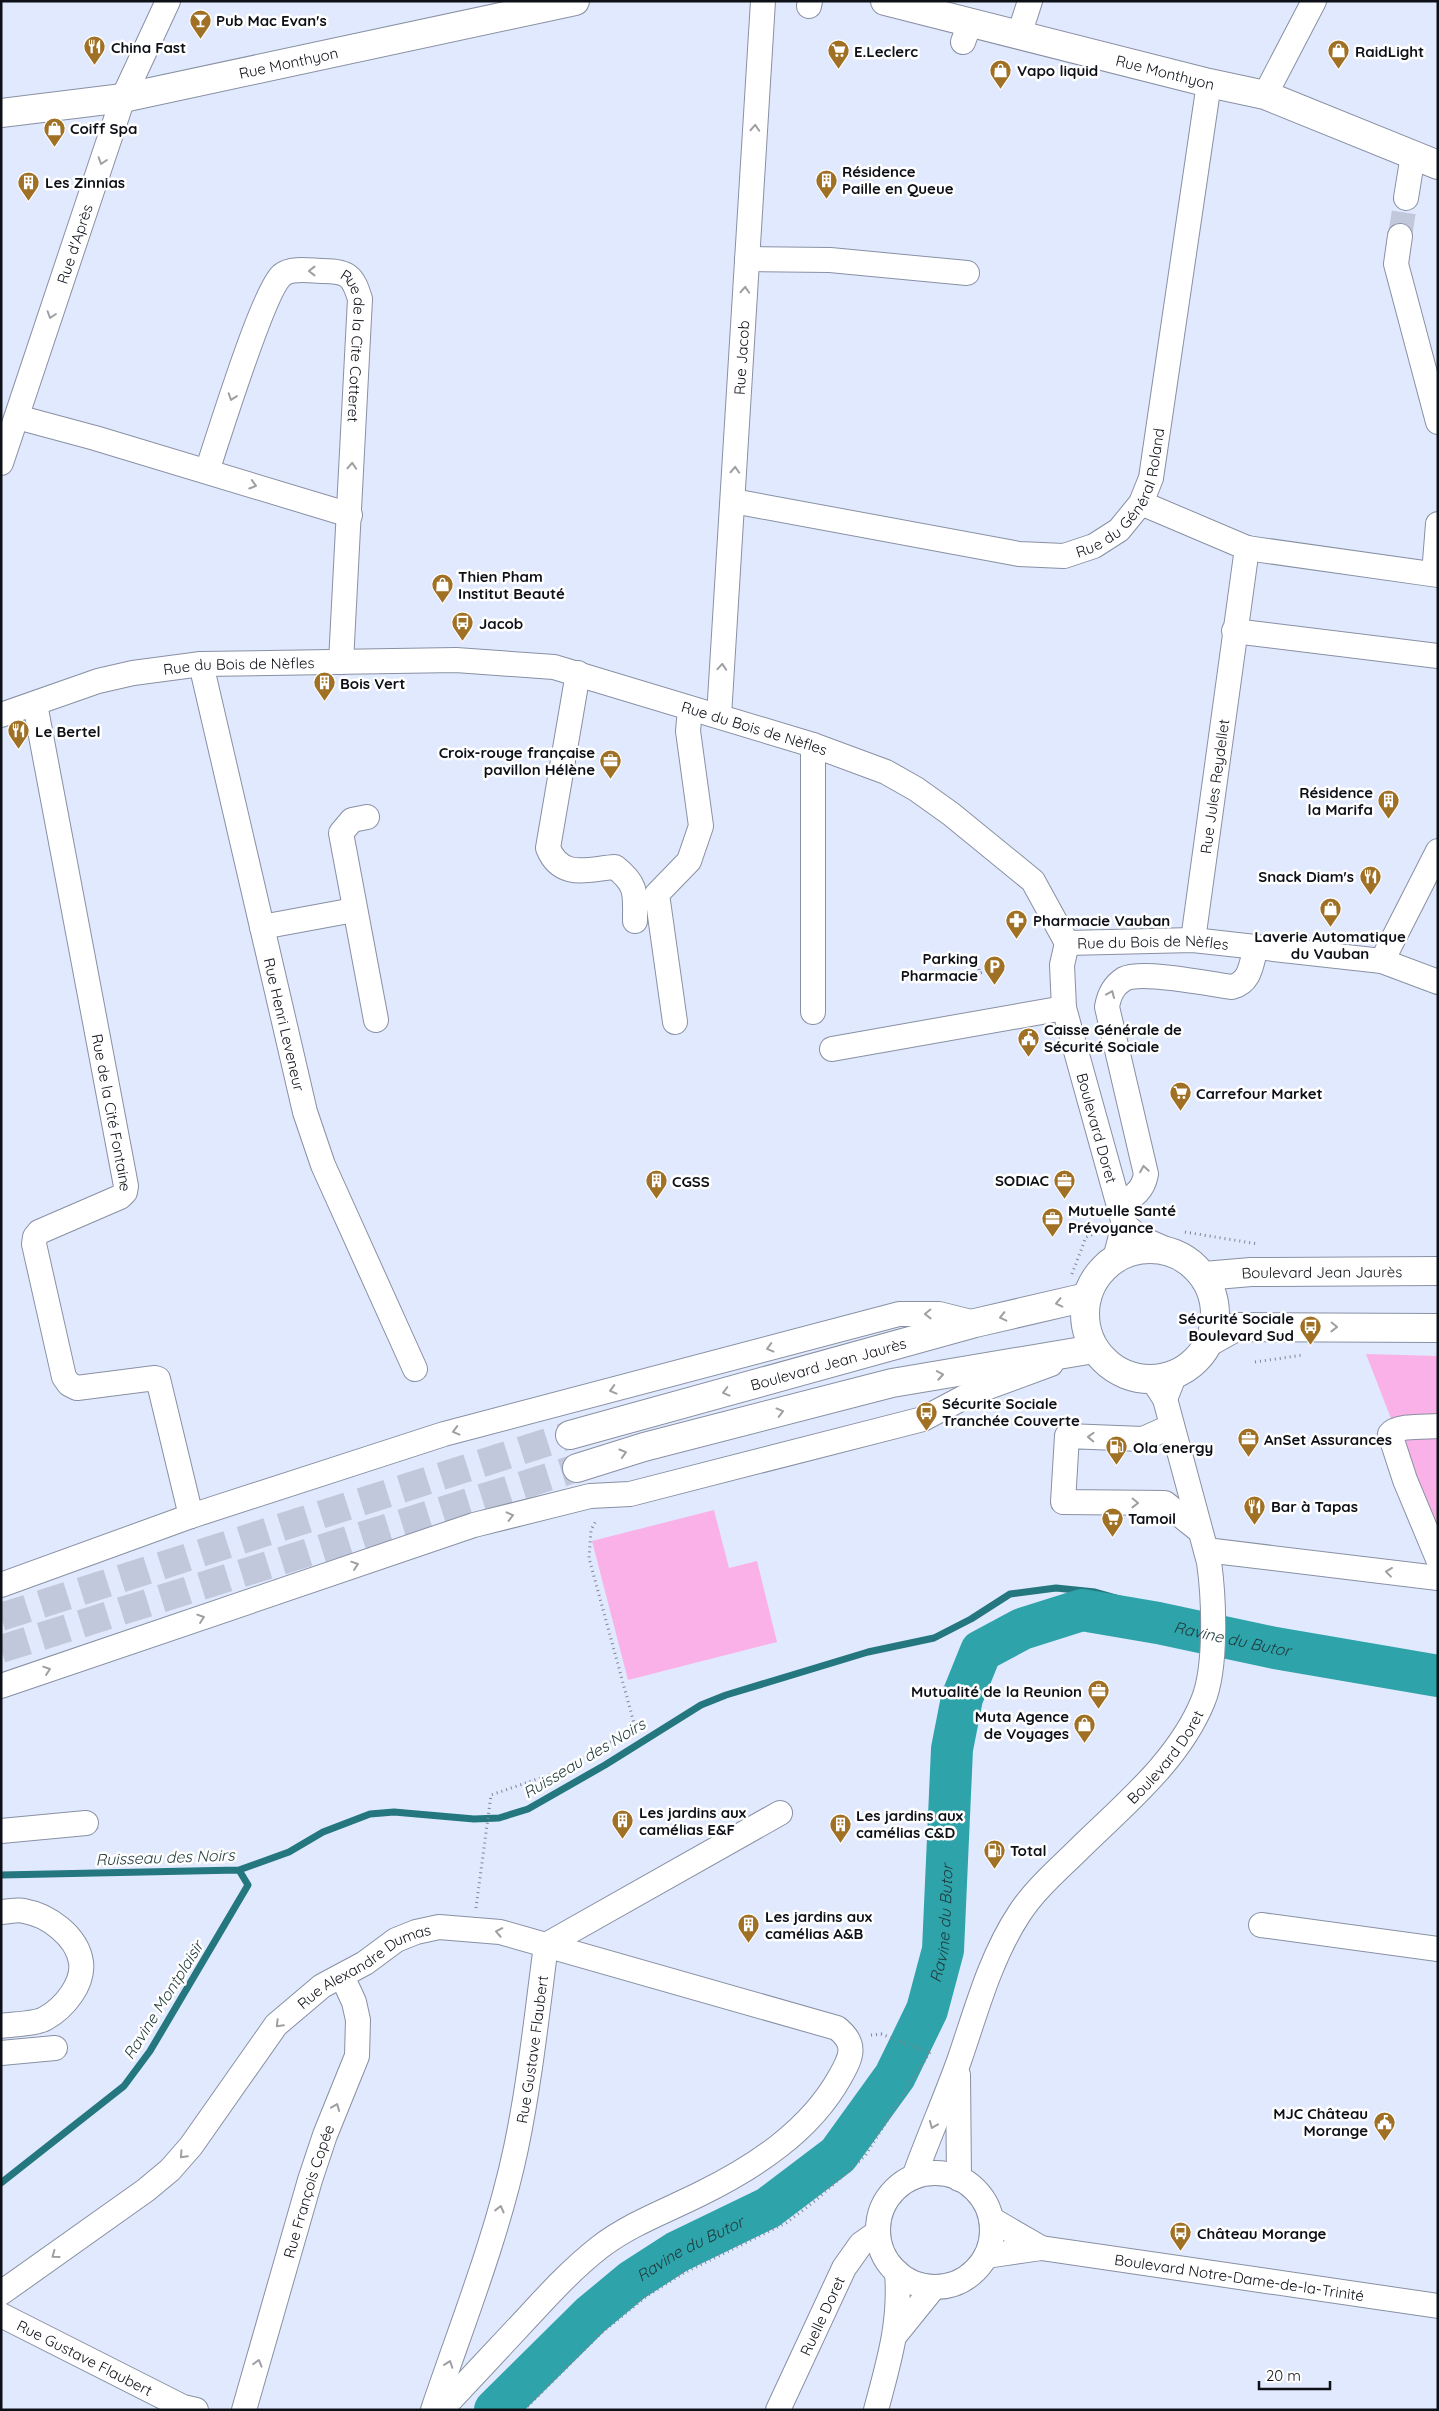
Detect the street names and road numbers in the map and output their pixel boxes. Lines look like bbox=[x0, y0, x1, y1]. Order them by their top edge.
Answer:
street label: Rue Monthyon bbox=[237, 43, 340, 82]
street label: Rue Monthyon bbox=[1114, 50, 1216, 93]
street label: Rue d'Après bbox=[52, 202, 96, 286]
street label: Rue de la Cite Cotteret bbox=[337, 265, 370, 423]
street label: Rue Jacob bbox=[729, 320, 753, 396]
street label: Rue du Général Roland bbox=[1073, 427, 1168, 561]
street label: Rue du Bois de Nèfles bbox=[162, 653, 315, 678]
street label: Rue du Bois de Nèfles bbox=[679, 696, 830, 759]
street label: Rue Jules Reydellet bbox=[1195, 718, 1233, 855]
street label: Rue du Bois de Nèfles bbox=[1077, 930, 1230, 953]
street label: Rue Henri Leveneur bbox=[260, 956, 309, 1093]
street label: Rue de la Cité Fontaine bbox=[88, 1032, 136, 1193]
street label: Boulevard Doret bbox=[1073, 1071, 1122, 1185]
street label: Boulevard Jean Jaurès bbox=[1241, 1262, 1402, 1282]
street label: Boulevard Jean Jaurès bbox=[748, 1333, 908, 1394]
street label: Boulevard Doret bbox=[1123, 1707, 1207, 1807]
street label: Rue Alexandre Dumas bbox=[293, 1920, 433, 2013]
street label: Rue Gustave Flaubert bbox=[512, 1974, 552, 2125]
street label: Rue François Copée bbox=[279, 2121, 338, 2260]
street label: Boulevard Notre-Dame-de-la-Trinité bbox=[1113, 2249, 1365, 2305]
street label: Ruelle Doret bbox=[795, 2273, 848, 2358]
street label: Rue Gustave Flaubert bbox=[14, 2315, 156, 2400]

